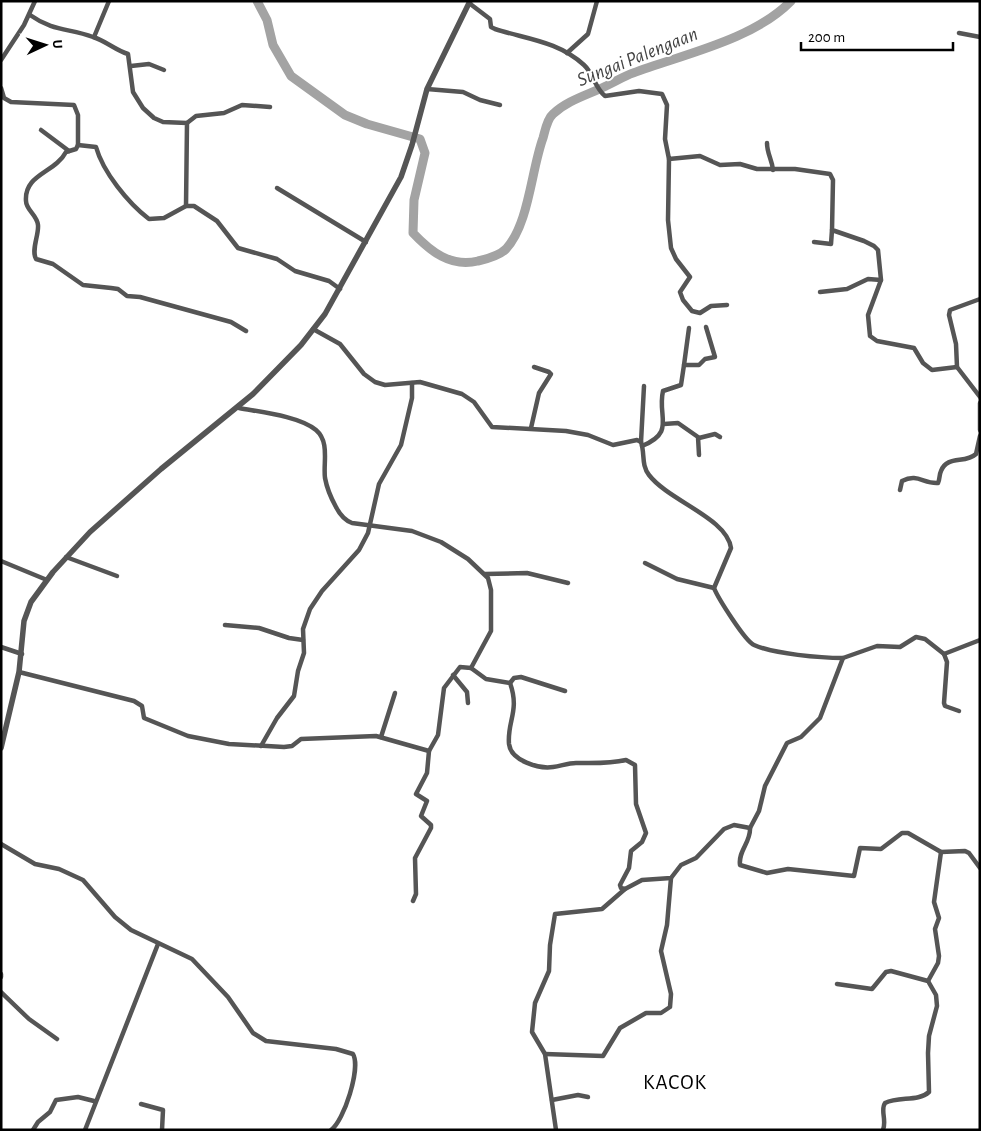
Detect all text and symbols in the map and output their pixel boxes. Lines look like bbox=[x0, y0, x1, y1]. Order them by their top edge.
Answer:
north arrow bbox=[20, 20, 70, 70]
scale bar bbox=[801, 20, 954, 52]
water label: Sungai Palengaan bbox=[574, 24, 701, 90]
text: 200 m bbox=[808, 30, 845, 45]
text: U bbox=[50, 39, 64, 49]
district label: KACOK bbox=[643, 1072, 707, 1093]

